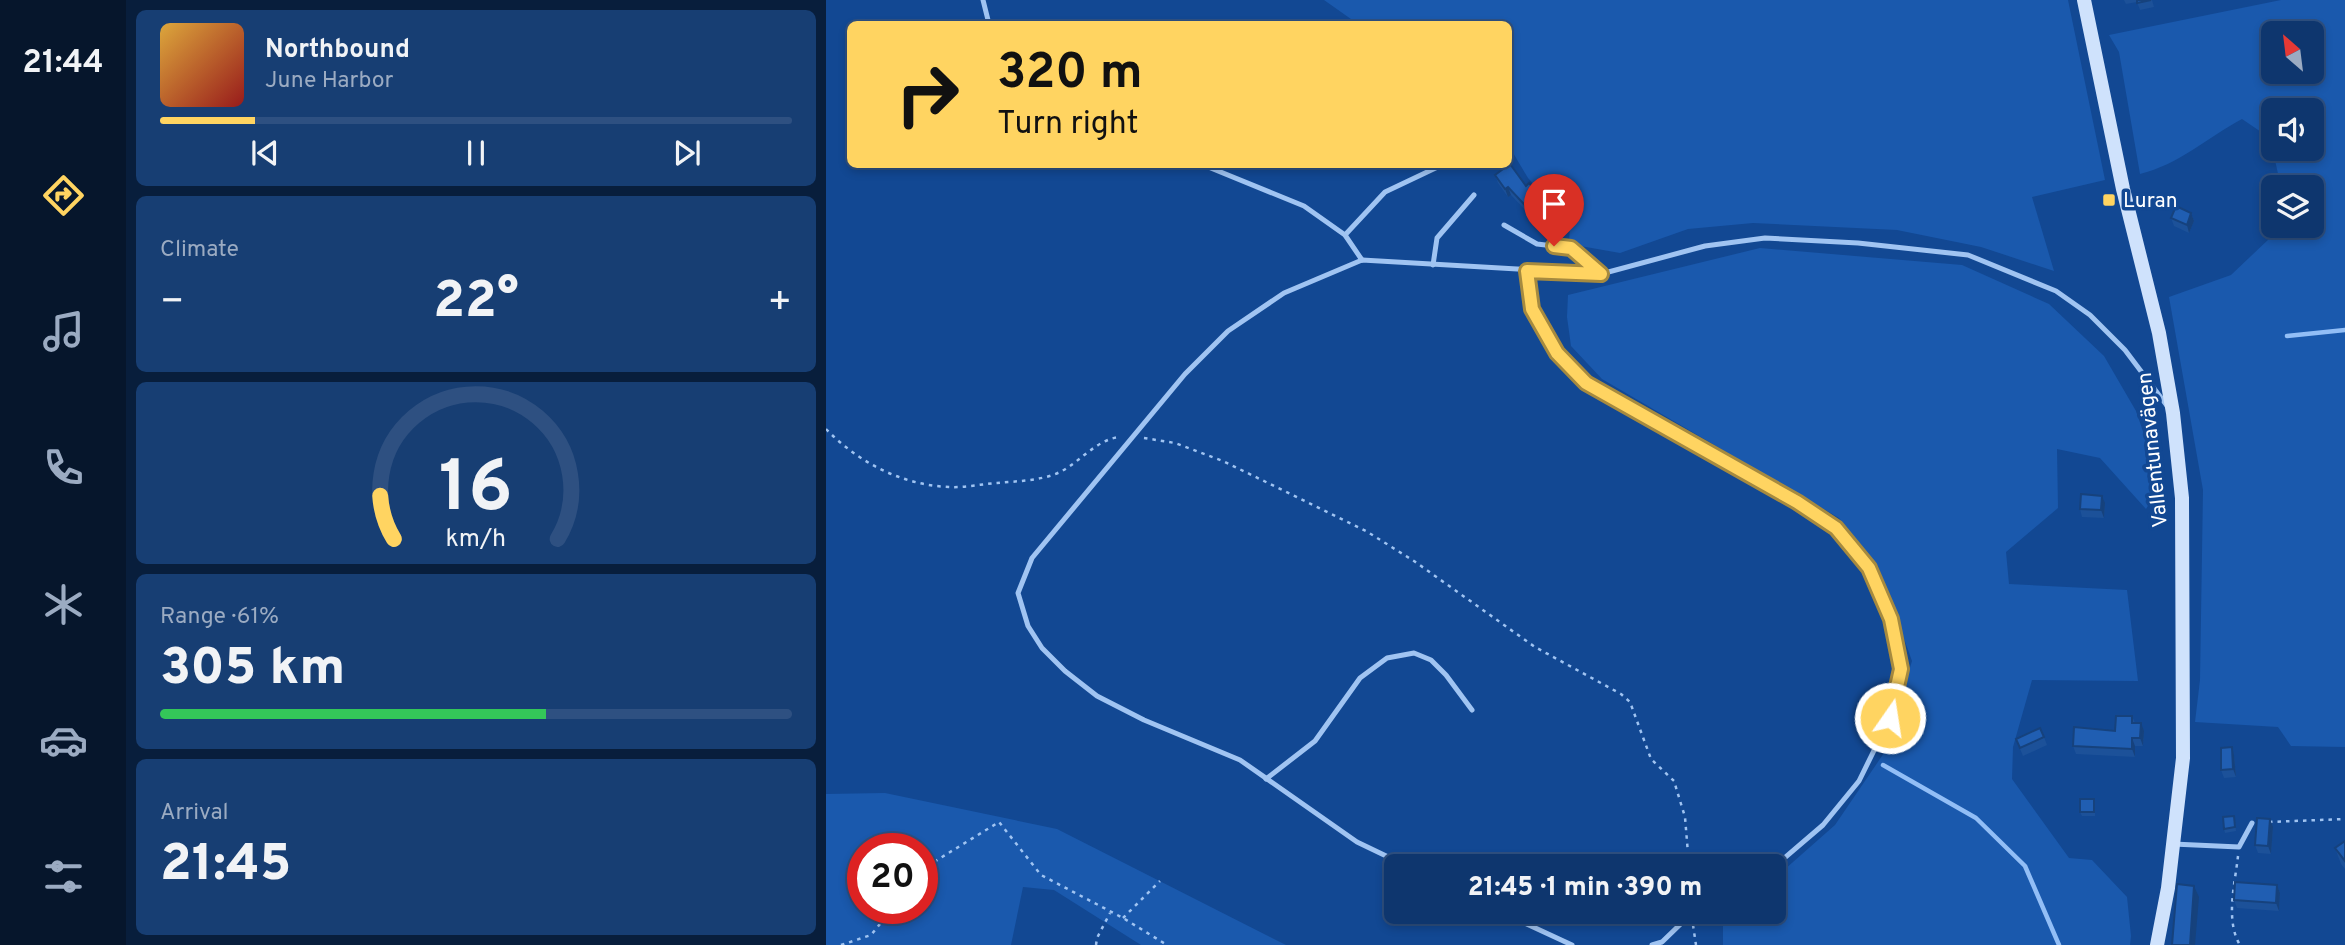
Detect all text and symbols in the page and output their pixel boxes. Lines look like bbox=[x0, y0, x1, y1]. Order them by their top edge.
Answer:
north arrow bbox=[2261, 21, 2324, 84]
map controls bbox=[2261, 21, 2324, 238]
text: Northbound bbox=[265, 34, 410, 67]
text: 21:44 bbox=[22, 44, 104, 84]
text: 320 m bbox=[997, 44, 1143, 106]
icon: right bbox=[882, 49, 973, 140]
text: June Harbor bbox=[265, 67, 393, 96]
button: sound bbox=[2261, 98, 2324, 161]
text: Turn right bbox=[997, 105, 1139, 145]
icon: previous bbox=[246, 134, 284, 172]
icon: pause bbox=[457, 134, 495, 172]
icon: next bbox=[668, 134, 706, 172]
icon: directions bbox=[39, 171, 88, 220]
pin bbox=[1524, 174, 1584, 246]
button: layers bbox=[2261, 175, 2324, 238]
icon: arrive bbox=[1535, 185, 1573, 223]
place label: Luran bbox=[2123, 188, 2178, 215]
marker: Luran bbox=[2101, 192, 2117, 208]
text: Climate bbox=[160, 236, 239, 265]
text: 22° bbox=[433, 270, 519, 336]
text: − bbox=[160, 279, 185, 328]
text: + bbox=[767, 279, 792, 328]
icon: music bbox=[39, 307, 88, 356]
street label: Vallentunavägen bbox=[2132, 371, 2175, 529]
icon: phone bbox=[39, 443, 88, 492]
text: 16 bbox=[439, 445, 513, 537]
text: km/h bbox=[446, 523, 506, 555]
icon: climate bbox=[39, 580, 88, 629]
text: Range · 61% bbox=[160, 603, 279, 632]
text: 305 km bbox=[160, 637, 345, 703]
position arrow bbox=[1853, 681, 1927, 755]
icon: car bbox=[39, 716, 88, 765]
text: Arrival bbox=[160, 799, 229, 828]
text: 21:45 bbox=[160, 833, 291, 899]
speed limit sign: 20 bbox=[847, 833, 938, 924]
icon: filters bbox=[39, 852, 88, 901]
text: 21:45 · 1 min · 390 m bbox=[1468, 872, 1702, 905]

